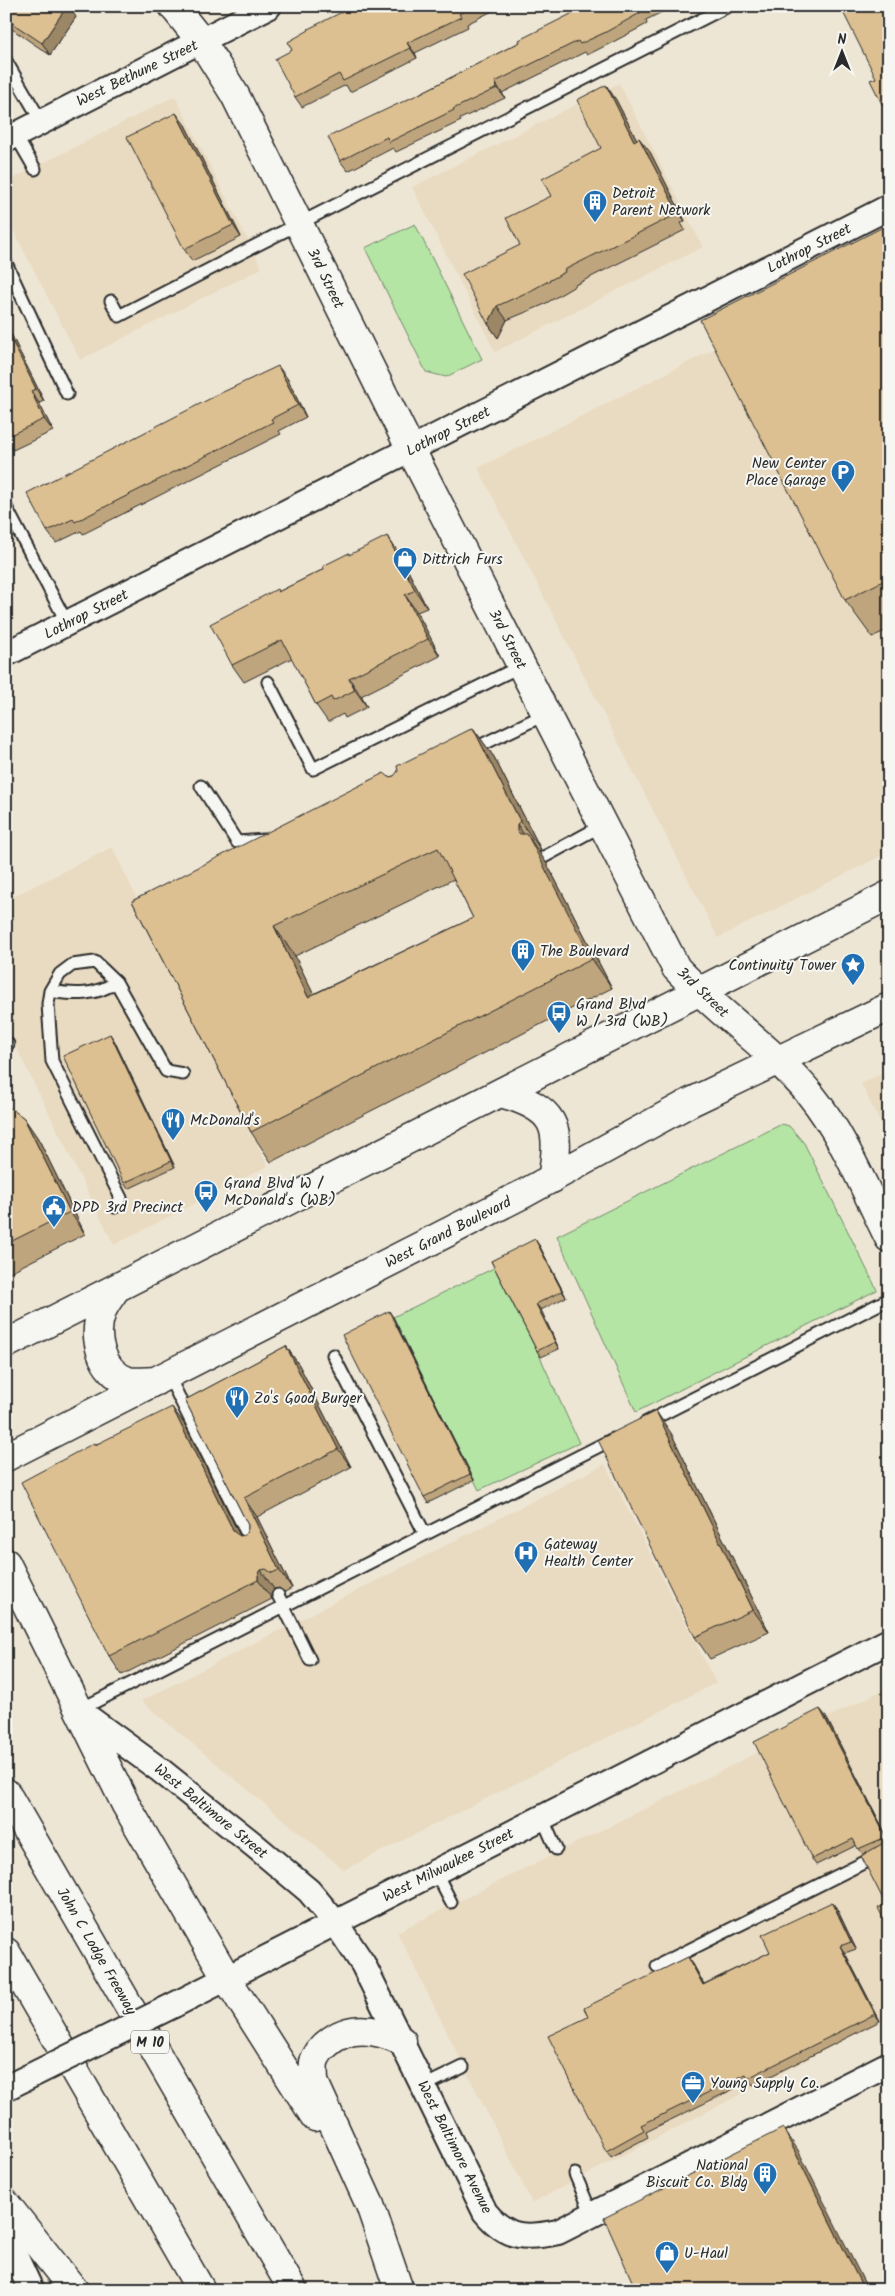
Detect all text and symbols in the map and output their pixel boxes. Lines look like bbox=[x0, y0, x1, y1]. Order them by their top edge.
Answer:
north arrow bbox=[818, 28, 868, 78]
text: N bbox=[838, 29, 847, 51]
street label: West Bethune Street bbox=[72, 34, 203, 114]
place label: Detroit Parent Network bbox=[612, 182, 711, 223]
building icon: Detroit Parent Network bbox=[582, 189, 608, 223]
street label: Lothrop Street bbox=[763, 217, 856, 280]
street label: 3rd Street bbox=[300, 244, 350, 313]
street label: Lothrop Street bbox=[402, 400, 495, 463]
place label: New Center Place Garage bbox=[746, 452, 827, 493]
parking icon: New Center Place Garage bbox=[830, 459, 856, 493]
shop icon: Dittrich Furs bbox=[392, 546, 418, 580]
place label: Dittrich Furs bbox=[422, 548, 503, 572]
street label: Lothrop Street bbox=[40, 583, 133, 646]
street label: 3rd Street bbox=[482, 605, 533, 674]
building icon: The Boulevard bbox=[510, 938, 536, 972]
place label: The Boulevard bbox=[540, 940, 629, 964]
place icon: Continuity Tower bbox=[840, 952, 866, 986]
place label: Continuity Tower bbox=[729, 954, 837, 978]
street label: 3rd Street bbox=[671, 961, 734, 1024]
place label: Grand Blvd W / 3rd (WB) bbox=[576, 993, 668, 1034]
bus stop icon: Grand Blvd W / 3rd (WB) bbox=[546, 1000, 572, 1034]
restaurant icon: McDonald's bbox=[160, 1107, 186, 1141]
place label: McDonald's bbox=[190, 1109, 260, 1133]
place label: Grand Blvd W / McDonald's (WB) bbox=[224, 1172, 336, 1213]
bus stop icon: Grand Blvd W / McDonald's (WB) bbox=[193, 1179, 219, 1213]
street label: West Grand Boulevard bbox=[381, 1190, 516, 1275]
public building icon: DPD 3rd Precinct bbox=[41, 1194, 67, 1228]
place label: DPD 3rd Precinct bbox=[72, 1196, 183, 1220]
restaurant icon: Zo's Good Burger bbox=[224, 1385, 250, 1419]
place label: Zo's Good Burger bbox=[254, 1387, 363, 1411]
place label: Gateway Health Center bbox=[544, 1533, 634, 1574]
hospital icon: Gateway Health Center bbox=[513, 1540, 539, 1574]
street label: West Baltimore Street bbox=[148, 1758, 273, 1866]
street label: West Milwaukee Street bbox=[379, 1822, 519, 1909]
street label: John C Lodge Freeway bbox=[50, 1883, 143, 2021]
road number: M 10 bbox=[131, 2030, 169, 2054]
office icon: Young Supply Co. bbox=[680, 2070, 706, 2104]
place label: Young Supply Co. bbox=[710, 2072, 819, 2096]
street label: West Baltimore Avenue bbox=[410, 2077, 498, 2219]
place label: National Biscuit Co. Bldg bbox=[646, 2154, 748, 2195]
building icon: National Biscuit Co. Bldg bbox=[752, 2161, 778, 2195]
shop icon: U-Haul bbox=[654, 2240, 680, 2274]
place label: U-Haul bbox=[684, 2242, 728, 2266]

